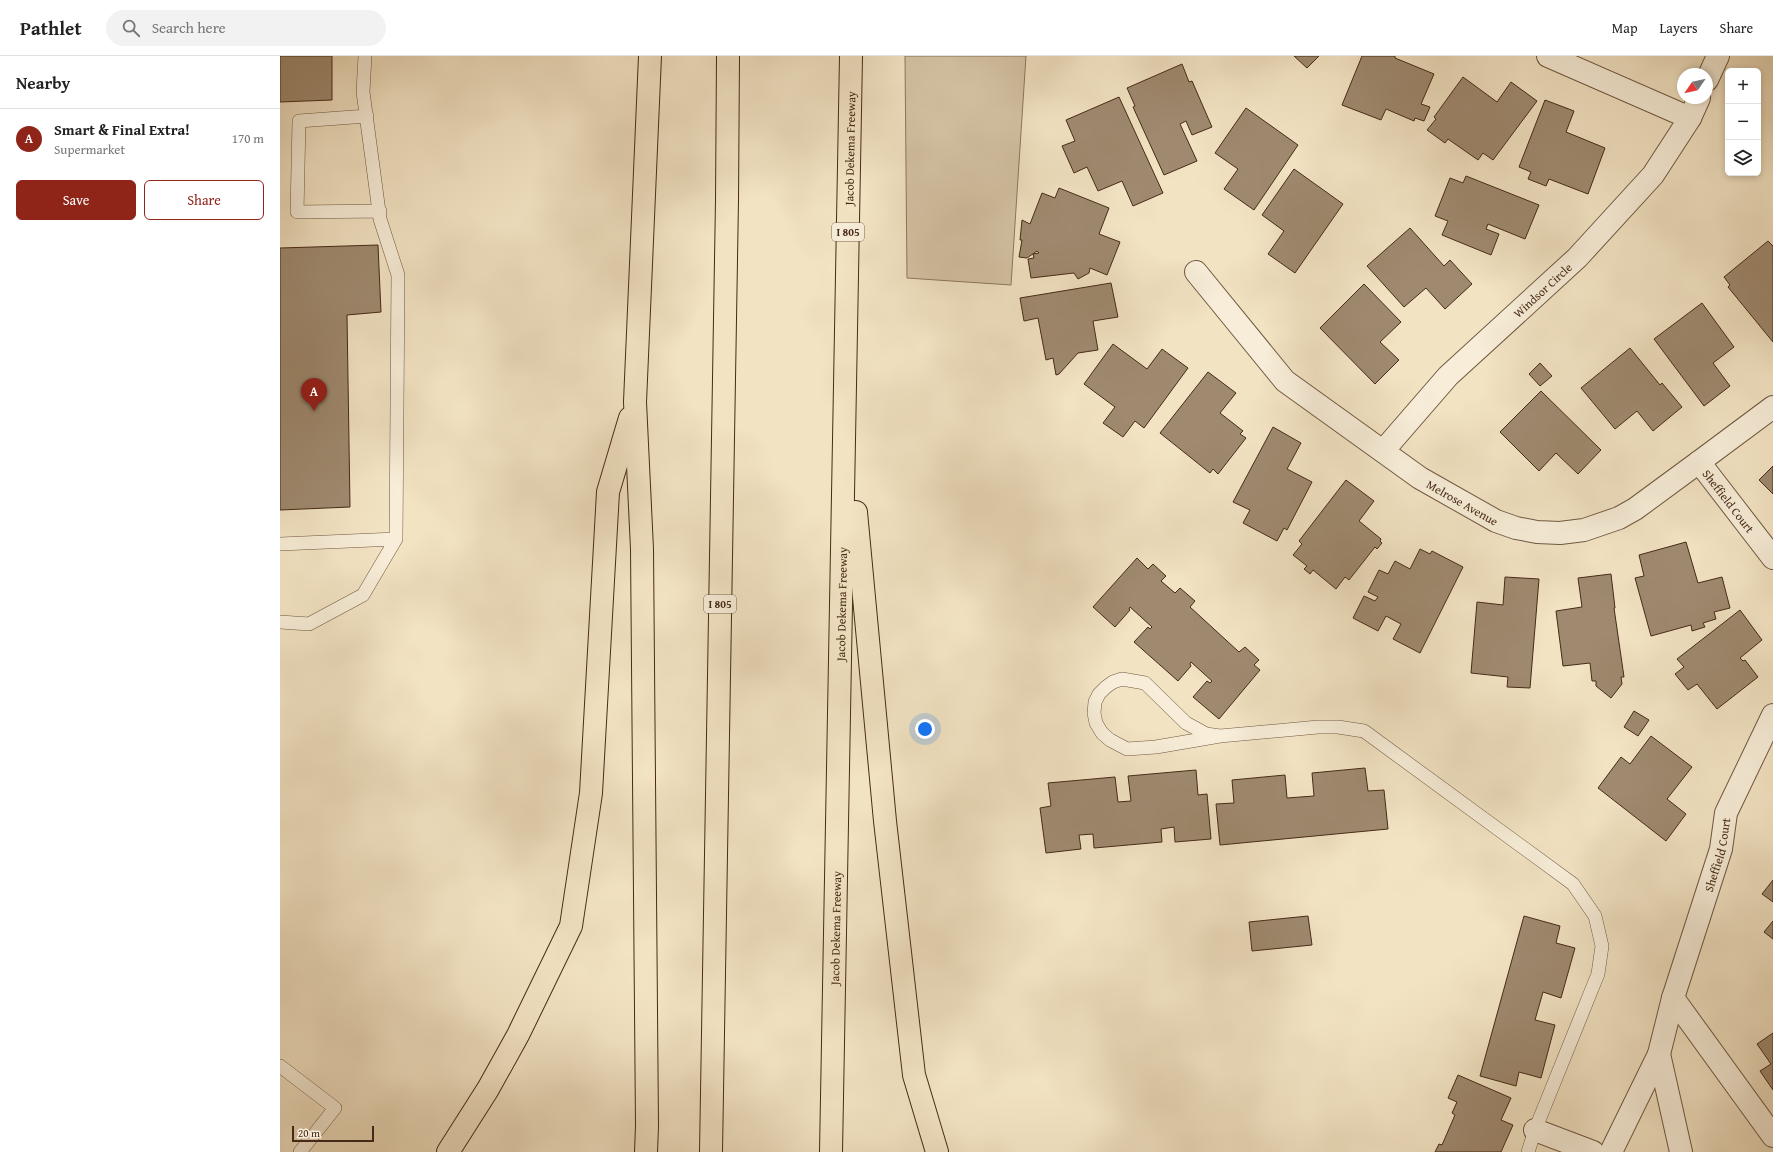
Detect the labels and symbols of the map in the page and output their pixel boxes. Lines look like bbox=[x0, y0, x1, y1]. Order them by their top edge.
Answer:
north arrow bbox=[1677, 68, 1713, 104]
street label: Jacob Dekema Freeway bbox=[840, 91, 859, 207]
road number: I 805 bbox=[832, 223, 864, 241]
street label: Windsor Circle bbox=[1509, 258, 1576, 321]
pin: A bbox=[301, 378, 327, 411]
street label: Sheffield Court bbox=[1699, 466, 1759, 537]
street label: Melrose Avenue bbox=[1424, 475, 1502, 529]
street label: Jacob Dekema Freeway bbox=[831, 547, 851, 663]
road number: I 805 bbox=[704, 595, 736, 613]
your location bbox=[915, 719, 935, 739]
street label: Sheffield Court bbox=[1699, 816, 1734, 894]
street label: Jacob Dekema Freeway bbox=[826, 871, 845, 987]
scale bar bbox=[292, 1124, 374, 1143]

